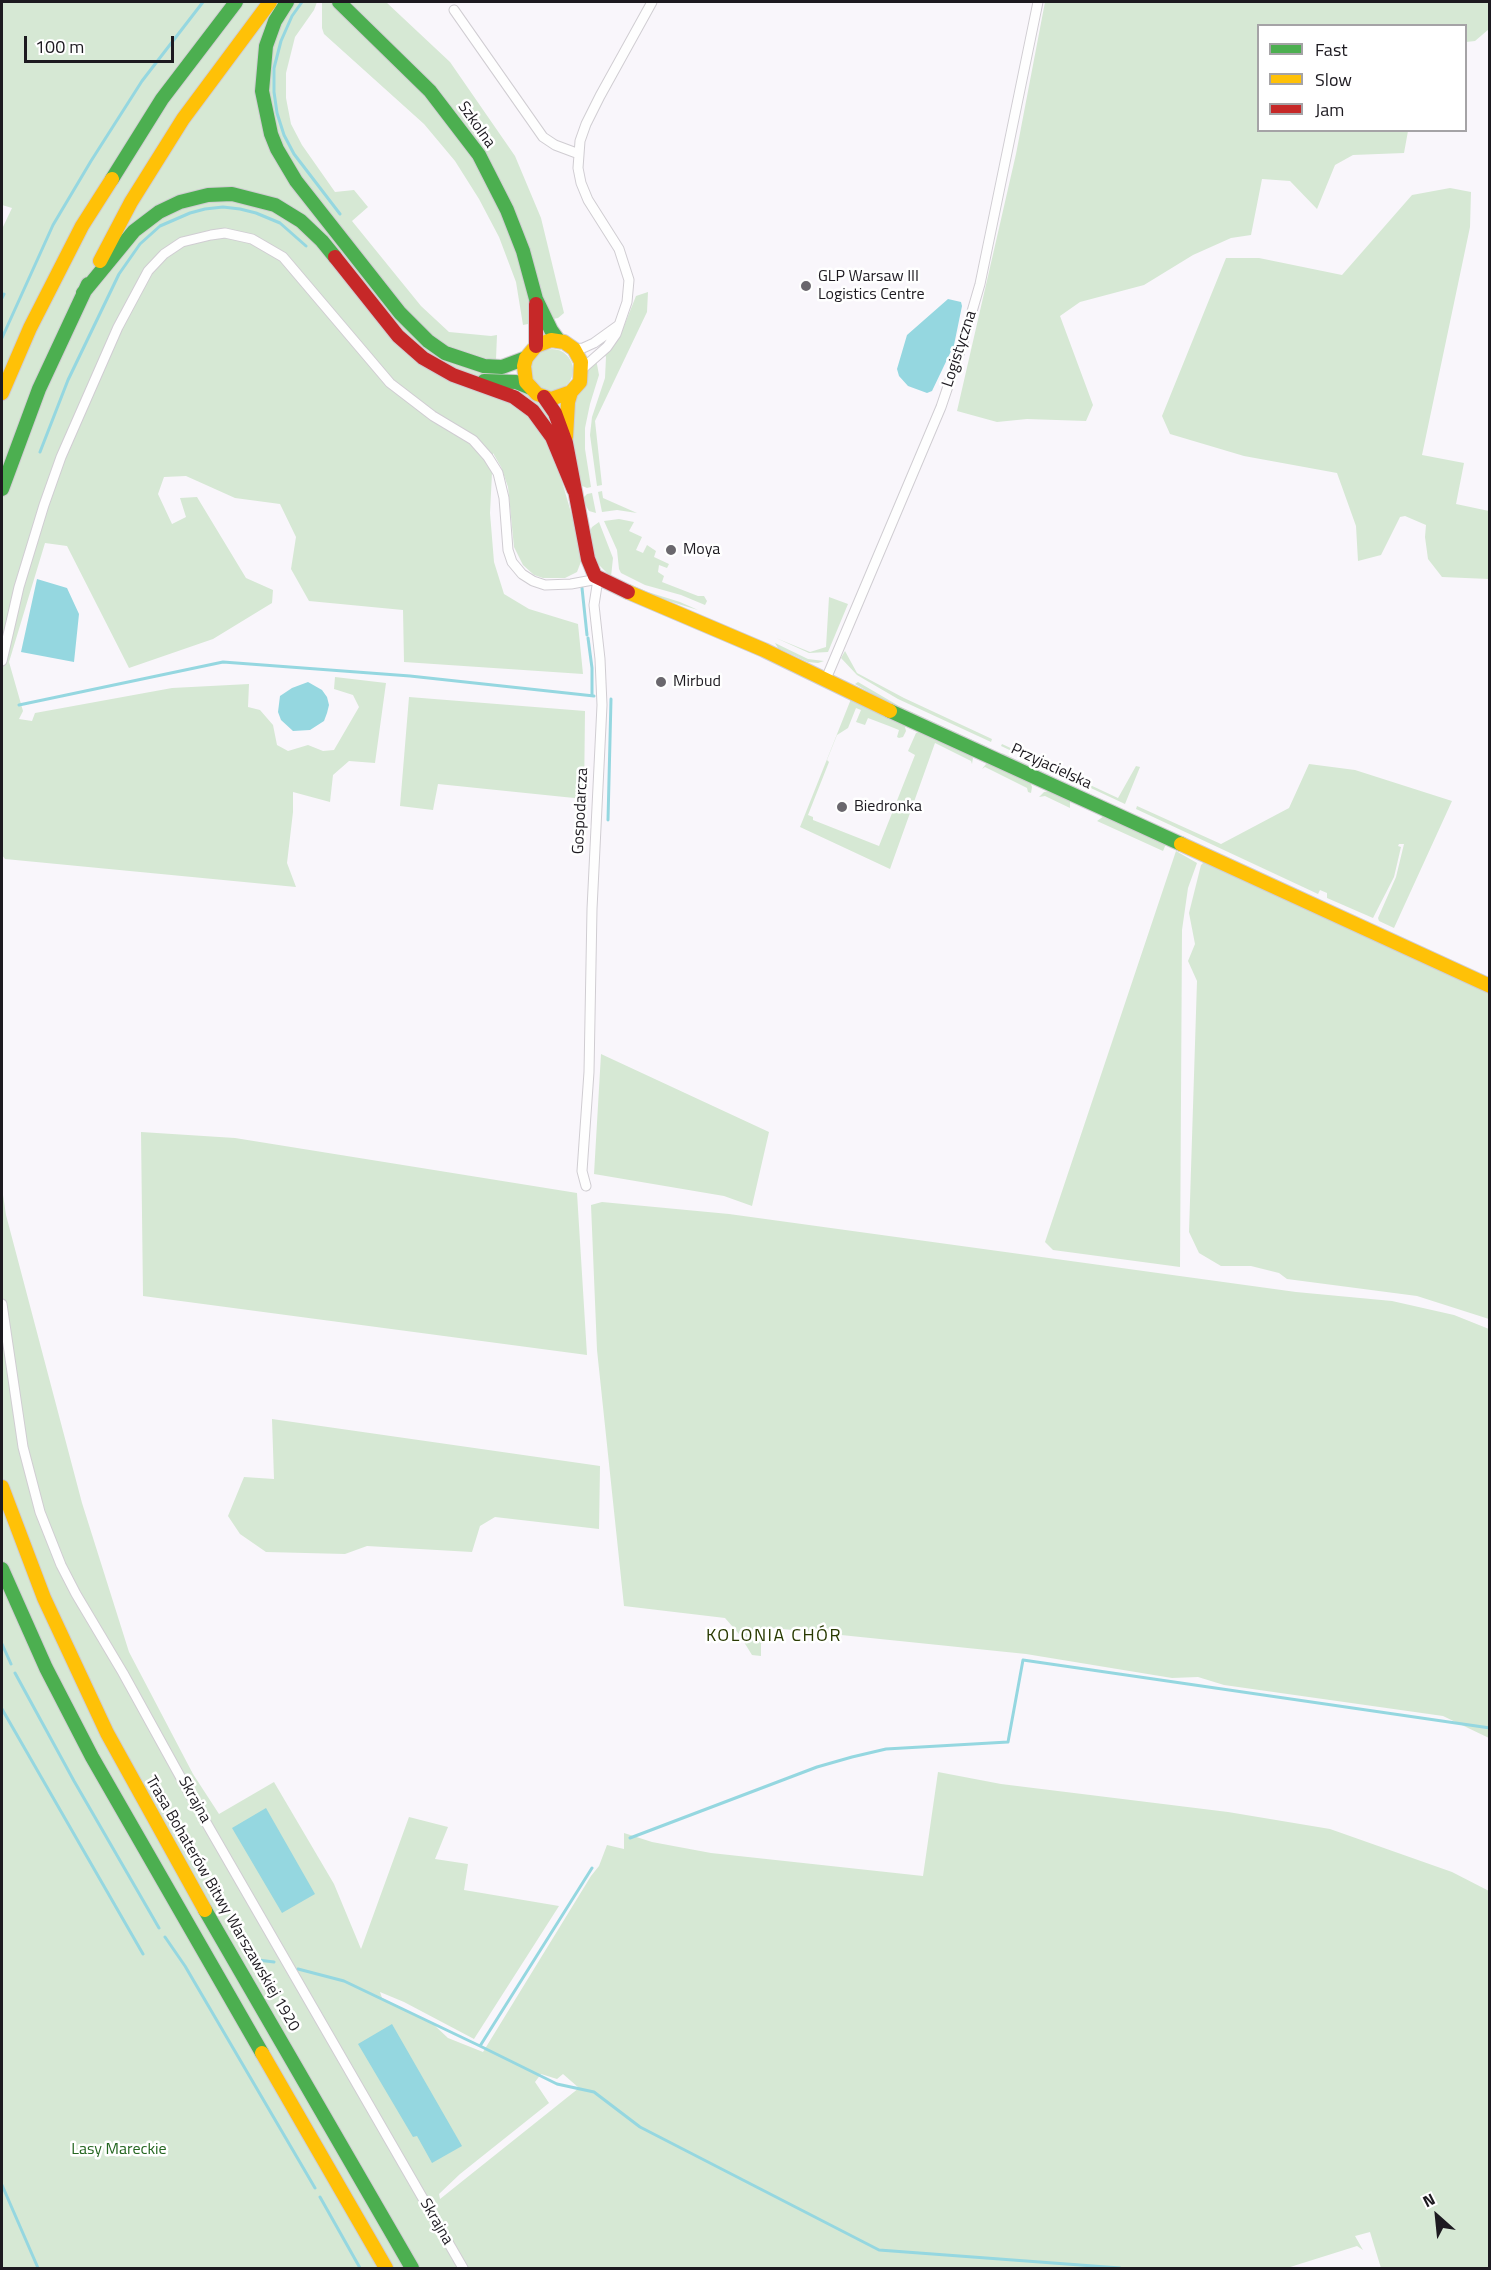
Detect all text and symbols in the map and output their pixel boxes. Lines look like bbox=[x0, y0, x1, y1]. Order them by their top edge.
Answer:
scale bar bbox=[27, 24, 177, 62]
legend bbox=[1257, 24, 1467, 132]
text: 100 m bbox=[35, 33, 84, 60]
text: Fast bbox=[1315, 36, 1348, 63]
text: Slow bbox=[1315, 66, 1352, 93]
text: Jam bbox=[1315, 96, 1344, 123]
street label: Szkolna bbox=[453, 98, 499, 152]
place label: GLP Warsaw III Logistics Centre bbox=[818, 267, 924, 305]
marker: GLP Warsaw III Logistics Centre bbox=[799, 279, 813, 293]
street label: Logistyczna bbox=[939, 308, 981, 390]
place label: Moya bbox=[683, 540, 720, 560]
marker: Moya bbox=[664, 543, 678, 557]
place label: Mirbud bbox=[673, 672, 721, 692]
marker: Mirbud bbox=[654, 675, 668, 689]
street label: Przyjacielska bbox=[1008, 740, 1094, 794]
street label: Gospodarcza bbox=[569, 767, 593, 855]
place label: Biedronka bbox=[854, 797, 922, 817]
marker: Biedronka bbox=[835, 800, 849, 814]
district label: KOLONIA CHÓR bbox=[706, 1626, 842, 1648]
street label: Trasa Bohaterów Bitwy Warszawskiej 1920 bbox=[141, 1773, 303, 2035]
street label: Skrajna bbox=[173, 1773, 215, 1827]
park label: Lasy Mareckie bbox=[71, 2140, 167, 2160]
north arrow bbox=[1407, 2186, 1467, 2246]
text: N bbox=[1418, 2187, 1439, 2213]
street label: Skrajna bbox=[415, 2196, 457, 2248]

